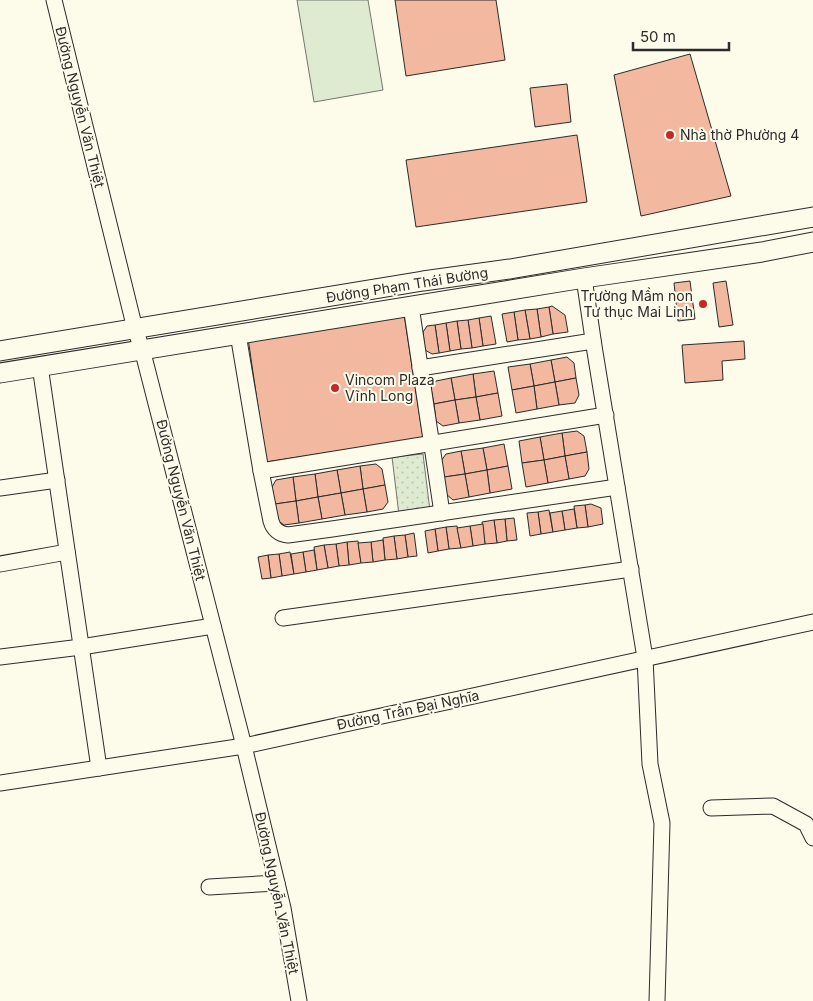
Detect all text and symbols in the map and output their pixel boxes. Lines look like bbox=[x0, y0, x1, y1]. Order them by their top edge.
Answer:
scale bar bbox=[633, 20, 729, 52]
street label: Đường Nguyễn Văn Thiệt bbox=[52, 25, 109, 190]
text: 50 m bbox=[640, 27, 676, 46]
place label: Nhà thờ Phường 4 bbox=[680, 126, 799, 143]
marker: Nhà thờ Phường 4 bbox=[664, 129, 676, 141]
street label: Đường Phạm Thái Bường bbox=[325, 263, 489, 306]
place label: Trường Mầm non Tư thục Mai Linh bbox=[580, 287, 693, 320]
marker: Trường Mầm non Tư thục Mai Linh bbox=[697, 298, 709, 310]
place label: Vincom Plaza Vĩnh Long bbox=[345, 371, 435, 404]
marker: Vincom Plaza Vĩnh Long bbox=[329, 382, 341, 394]
street label: Đường Nguyễn Văn Thiệt bbox=[153, 418, 210, 583]
street label: Đường Trần Đại Nghĩa bbox=[335, 686, 481, 733]
street label: Đường Nguyễn Văn Thiệt bbox=[252, 810, 303, 976]

